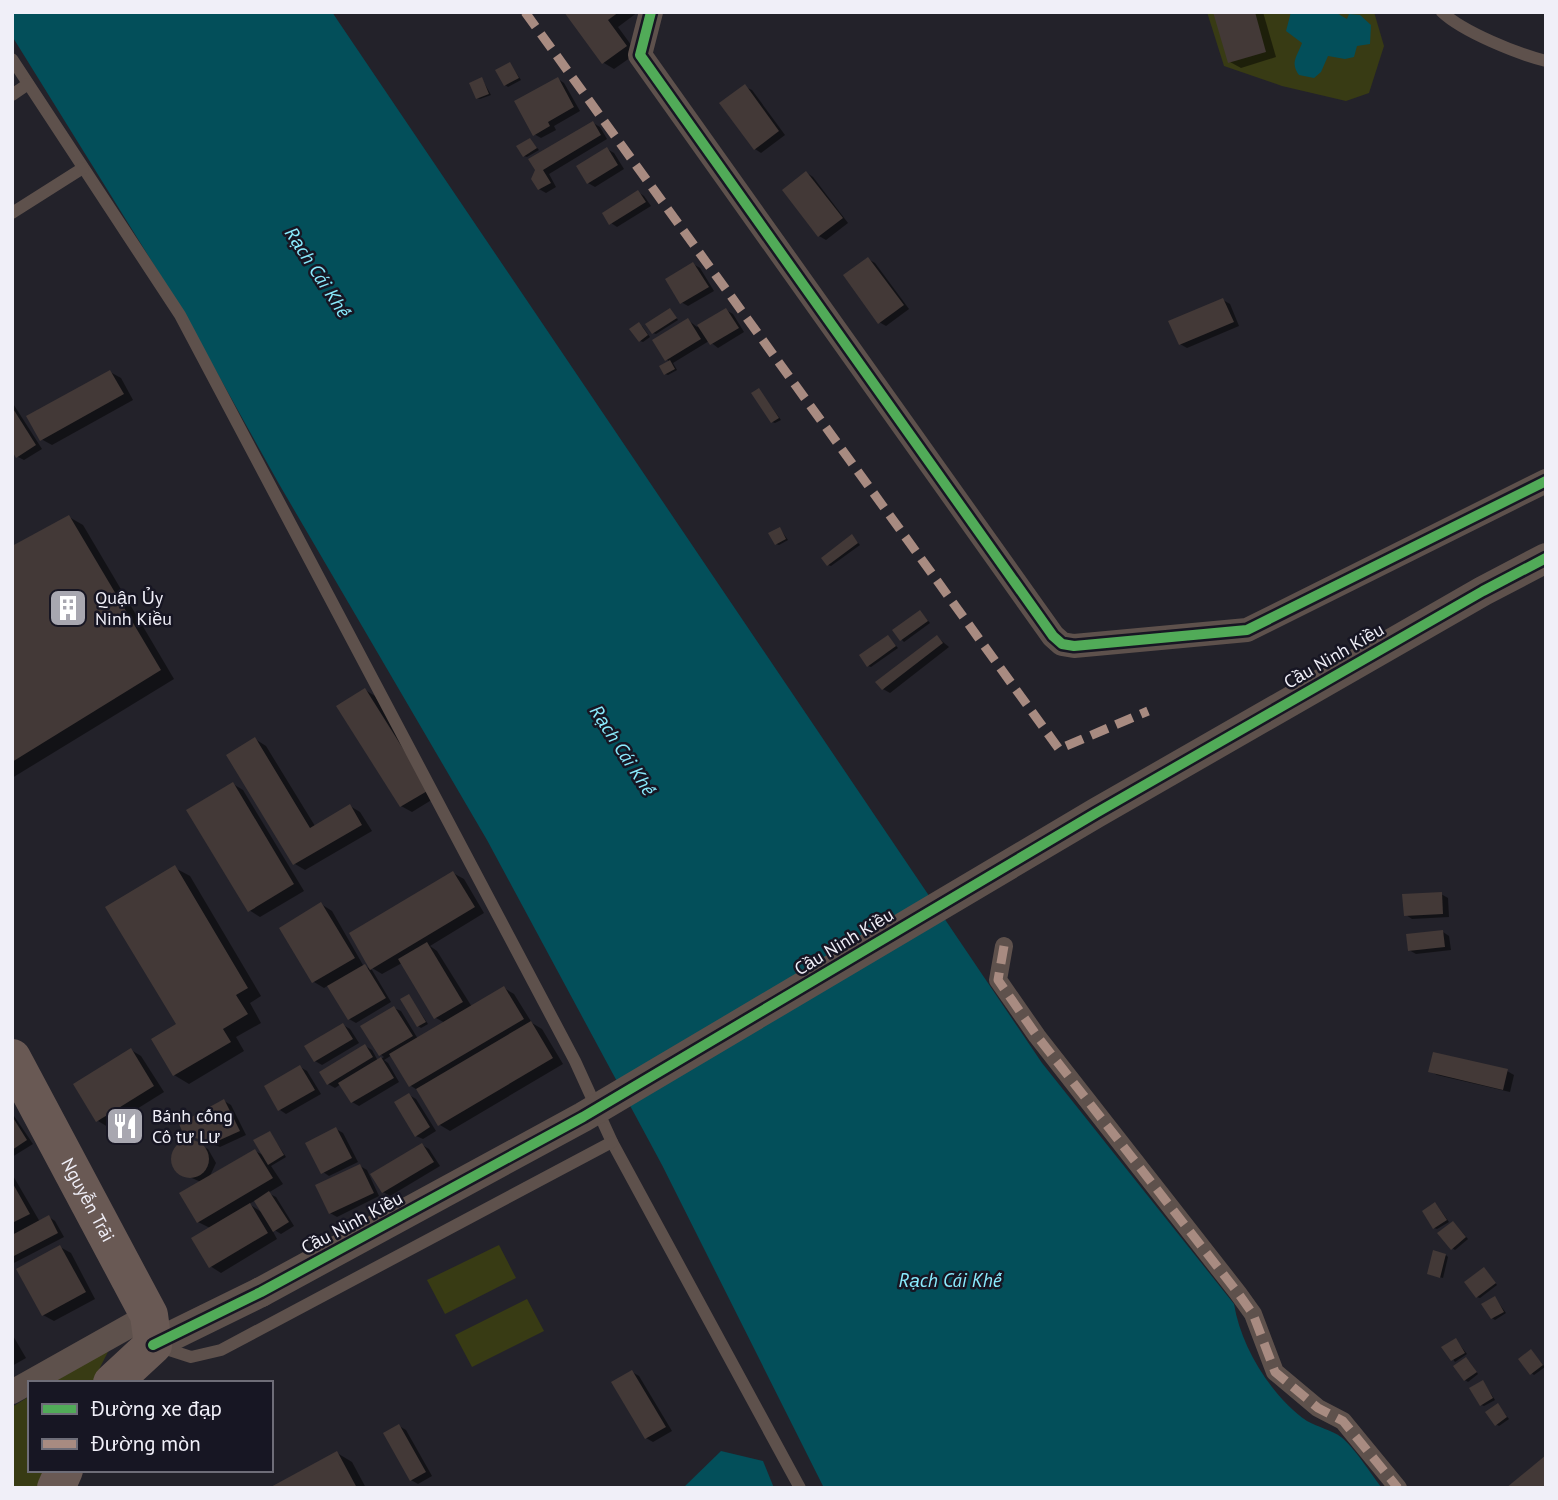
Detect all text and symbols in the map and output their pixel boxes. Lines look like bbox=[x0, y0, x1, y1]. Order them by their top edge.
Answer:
water label: Rạch Cái Khế bbox=[280, 222, 357, 323]
place label: Quận Ủy Ninh Kiều bbox=[95, 586, 172, 630]
building icon: Quận Ủy Ninh Kiều bbox=[47, 587, 89, 629]
street label: Cầu Ninh Kiều bbox=[1280, 618, 1388, 693]
water label: Rạch Cái Khế bbox=[585, 700, 662, 801]
street label: Cầu Ninh Kiều bbox=[790, 903, 898, 980]
place label: Bánh cống Cô tư Lư bbox=[152, 1104, 233, 1148]
restaurant icon: Bánh cống Cô tư Lư bbox=[104, 1105, 146, 1147]
street label: Nguyễn Trãi bbox=[56, 1154, 120, 1246]
street label: Cầu Ninh Kiều bbox=[297, 1186, 406, 1259]
water label: Rạch Cái Khế bbox=[898, 1268, 1003, 1292]
legend bbox=[28, 1381, 273, 1472]
text: Đường xe đạp bbox=[90, 1395, 222, 1422]
text: Đường mòn bbox=[90, 1430, 201, 1457]

